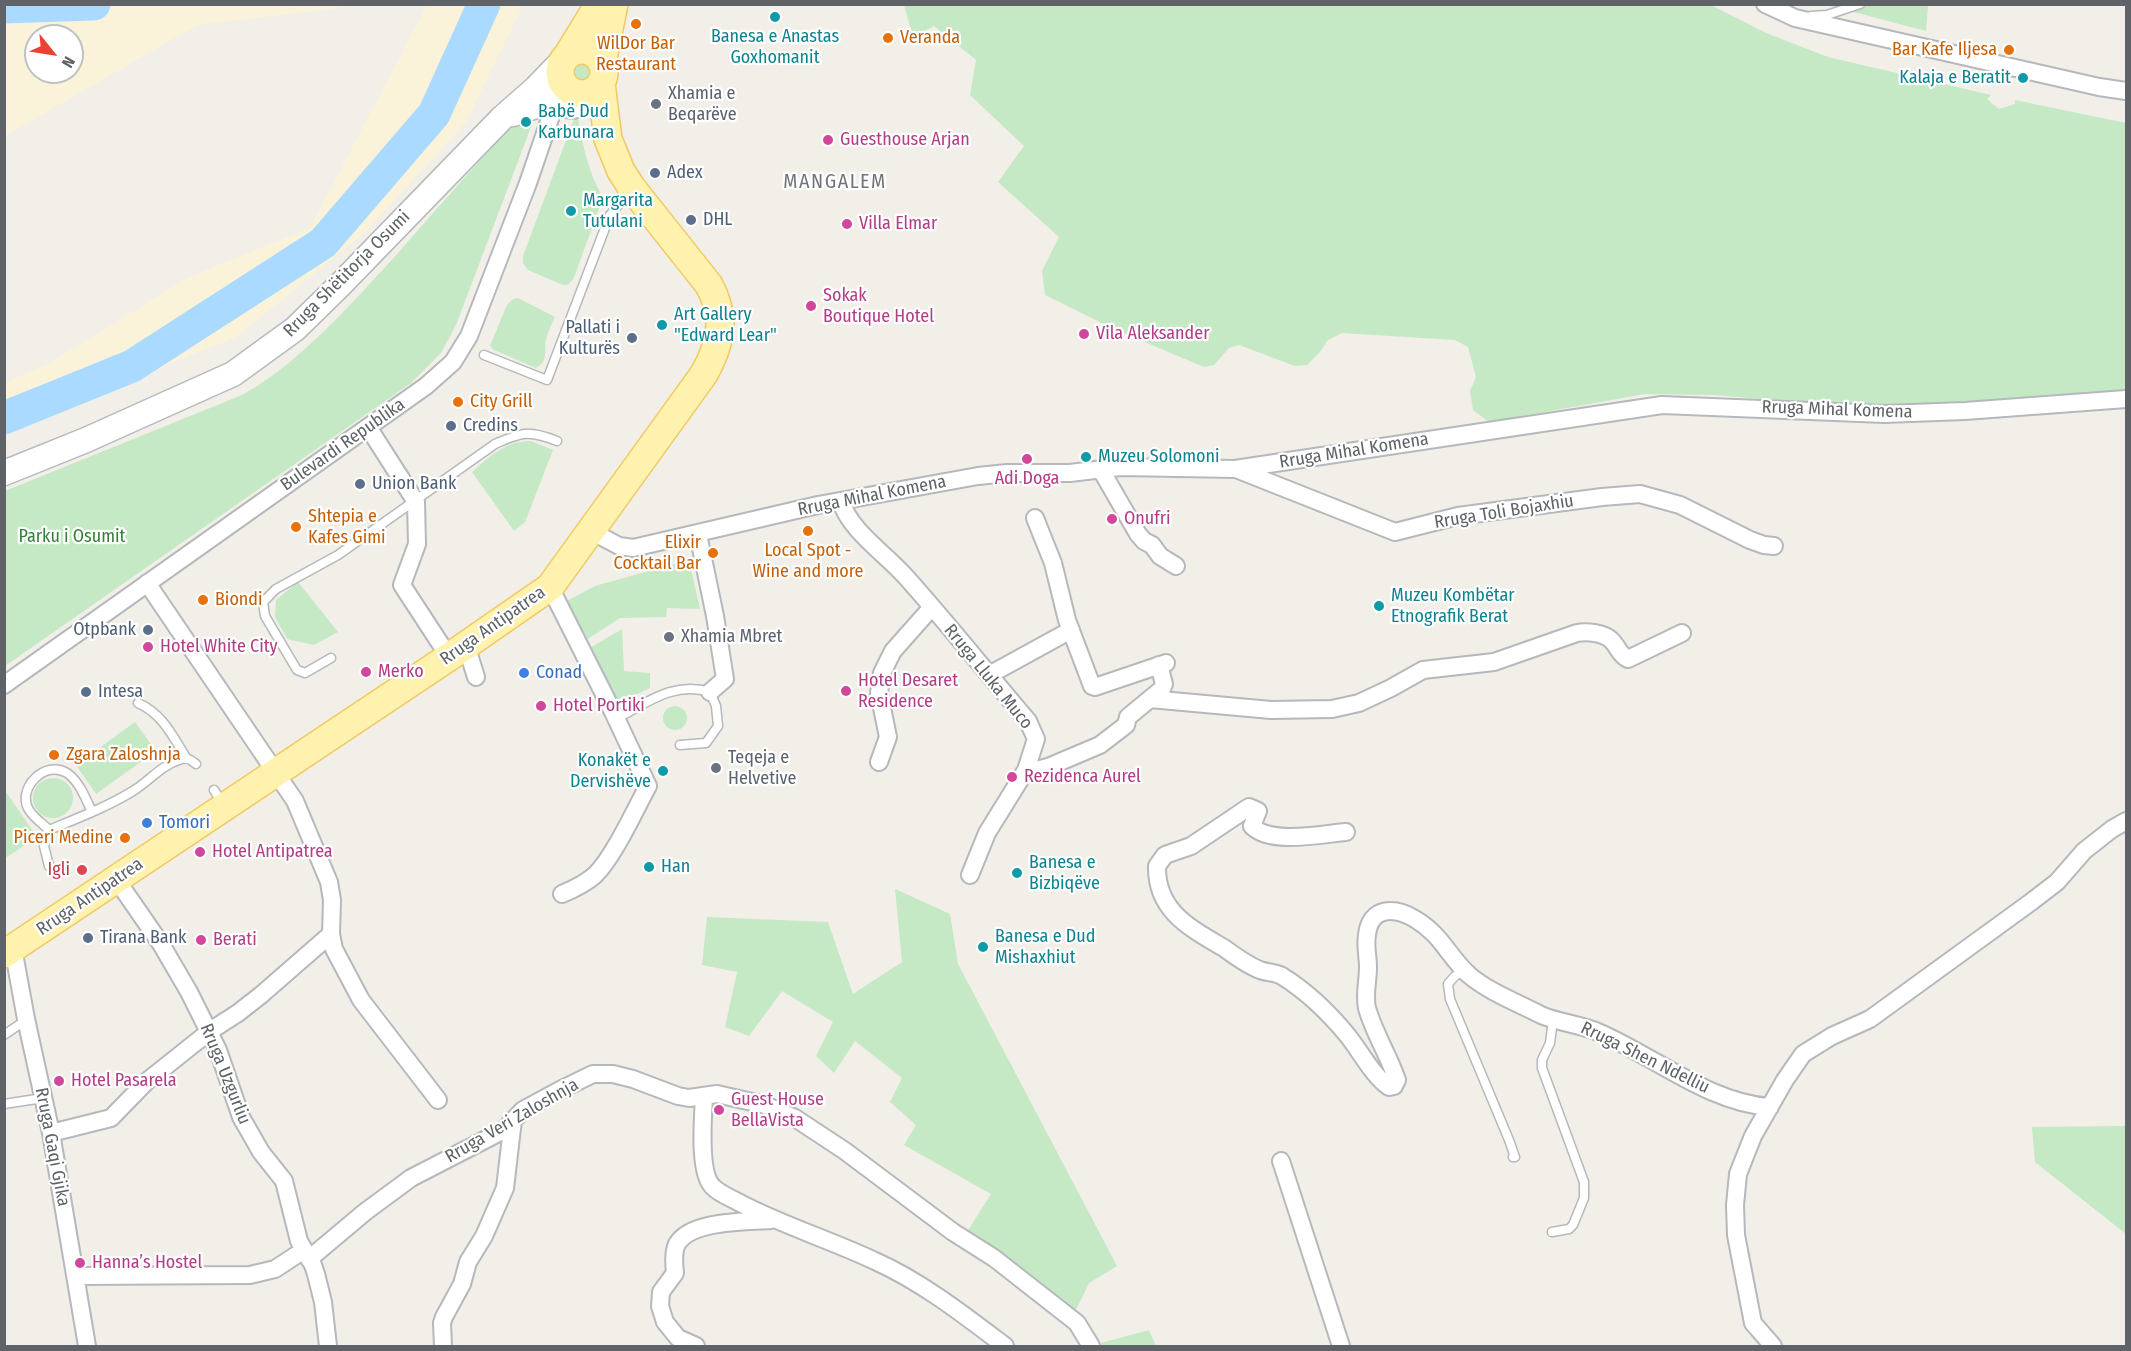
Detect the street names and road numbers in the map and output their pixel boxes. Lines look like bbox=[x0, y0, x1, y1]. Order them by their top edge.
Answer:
street label: Rruga Shëtitorja Osumi bbox=[279, 206, 415, 342]
street label: Bulevardi Republika bbox=[277, 394, 409, 496]
street label: Rruga Mihal Komena bbox=[1761, 397, 1913, 423]
street label: Rruga Mihal Komena bbox=[1278, 429, 1430, 473]
street label: Rruga Mihal Komena bbox=[796, 471, 948, 521]
street label: Rruga Toli Bojaxhiu bbox=[1433, 490, 1575, 534]
street label: Rruga Antipatrea bbox=[436, 582, 550, 670]
street label: Rruga Lluka Muco bbox=[939, 620, 1037, 734]
street label: Rruga Antipatrea bbox=[33, 854, 147, 940]
street label: Rruga Shen Ndelliu bbox=[1577, 1017, 1713, 1099]
street label: Rruga Uzgurliu bbox=[195, 1020, 255, 1128]
street label: Rruga Veri Zaloshnja bbox=[442, 1074, 582, 1168]
street label: Rruga Gaqi Gjika bbox=[30, 1086, 74, 1208]

